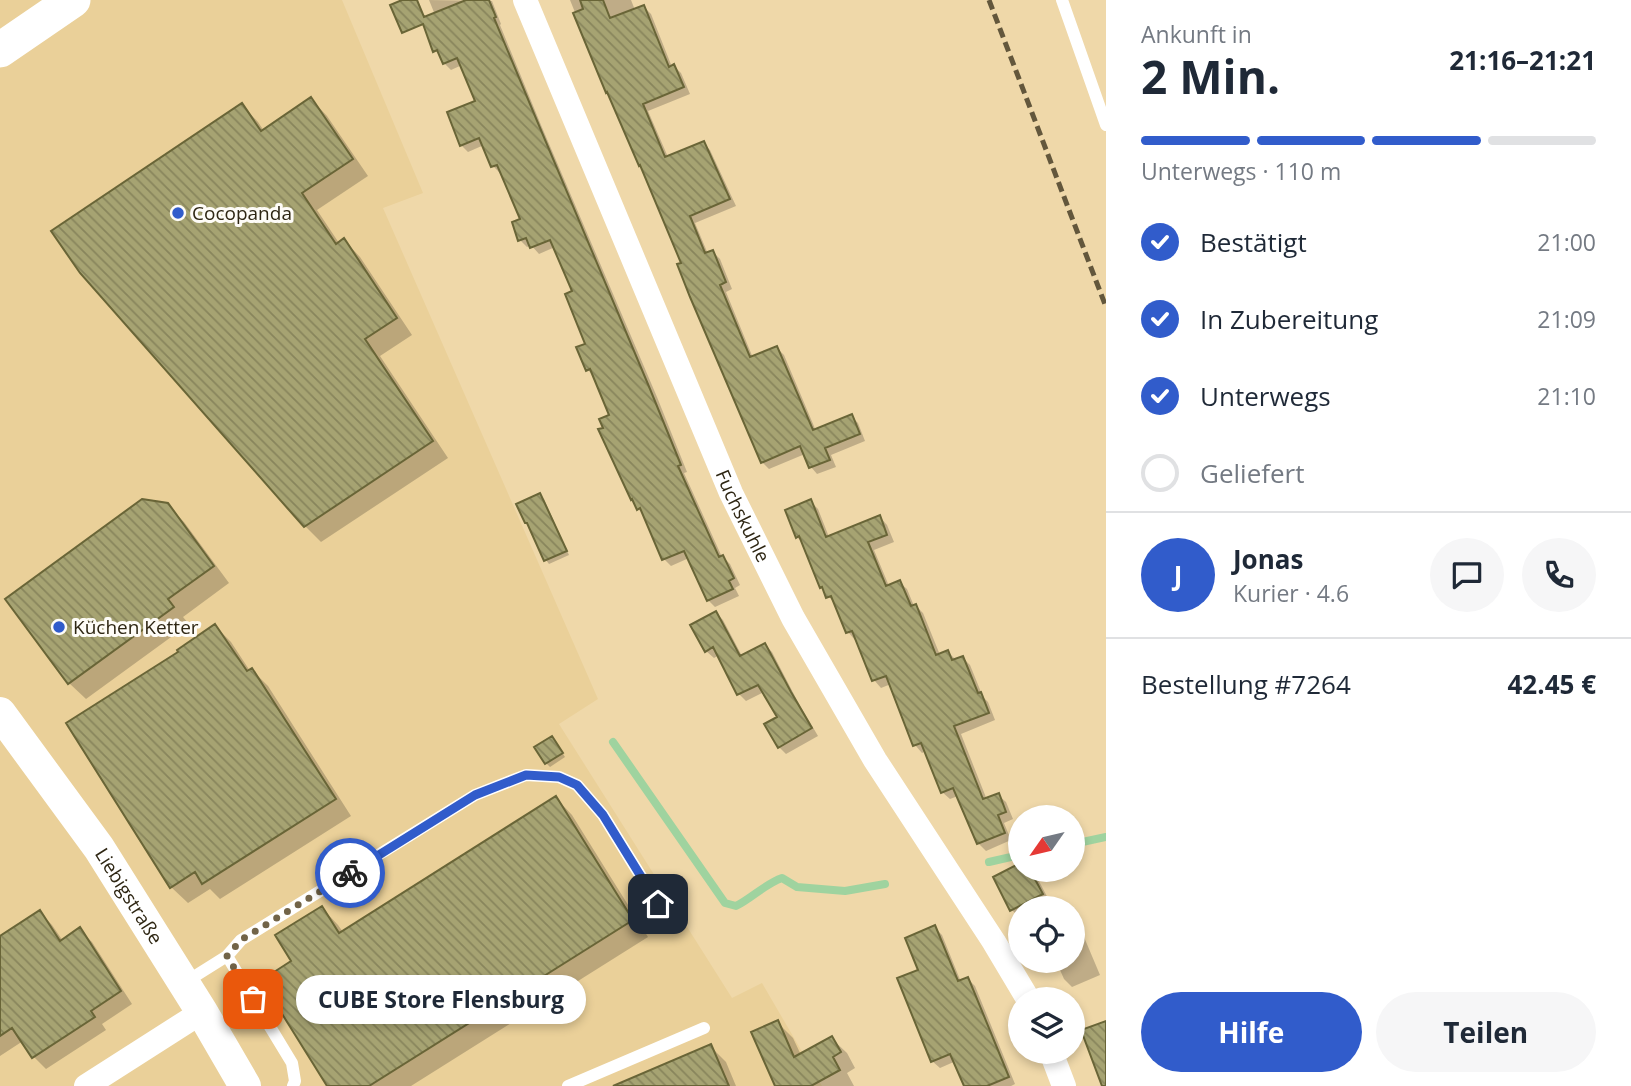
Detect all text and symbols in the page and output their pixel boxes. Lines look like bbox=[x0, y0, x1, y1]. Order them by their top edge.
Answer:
text: Ankunft in bbox=[1141, 18, 1252, 50]
text: 21:16–21:21 bbox=[1449, 42, 1596, 78]
text: 2 Min. bbox=[1141, 45, 1280, 107]
text: Unterwegs · 110 m bbox=[1141, 155, 1341, 187]
place label: Cocopanda bbox=[192, 200, 292, 226]
marker: Cocopanda bbox=[170, 205, 186, 221]
icon: check bbox=[1141, 223, 1179, 261]
text: Bestätigt bbox=[1200, 224, 1307, 260]
text: 21:00 bbox=[1537, 226, 1596, 258]
icon: check bbox=[1141, 300, 1179, 338]
text: In Zubereitung bbox=[1200, 301, 1378, 337]
text: 21:09 bbox=[1537, 303, 1596, 335]
icon: check bbox=[1141, 377, 1179, 415]
text: Unterwegs bbox=[1200, 378, 1331, 414]
text: 21:10 bbox=[1537, 380, 1596, 412]
text: Geliefert bbox=[1200, 455, 1304, 491]
street label: Fuchskuhle bbox=[710, 466, 776, 567]
button: chat bbox=[1430, 538, 1504, 612]
button: phone bbox=[1522, 538, 1596, 612]
text: Jonas bbox=[1233, 541, 1303, 577]
text: J bbox=[1174, 557, 1182, 593]
text: Kurier · 4.6 bbox=[1233, 577, 1349, 609]
place label: Küchen Ketter bbox=[73, 614, 199, 640]
marker: Küchen Ketter bbox=[51, 619, 67, 635]
text: Bestellung #7264 bbox=[1141, 666, 1351, 702]
text: 42.45 € bbox=[1508, 666, 1596, 702]
north arrow bbox=[1008, 805, 1085, 882]
map controls bbox=[1008, 805, 1085, 1064]
courier bbox=[315, 838, 385, 908]
street label: Liebigstraße bbox=[89, 843, 169, 949]
icon: bike bbox=[331, 854, 369, 892]
pin bbox=[628, 874, 688, 934]
icon: home bbox=[639, 885, 677, 923]
button: locate bbox=[1008, 896, 1085, 973]
pin bbox=[223, 969, 283, 1029]
callout: CUBE Store Flensburg bbox=[295, 974, 586, 1024]
icon: bag bbox=[234, 980, 272, 1018]
text: CUBE Store Flensburg bbox=[318, 983, 564, 1015]
button: layers bbox=[1008, 987, 1085, 1064]
button: Hilfe bbox=[1141, 992, 1362, 1072]
button: Teilen bbox=[1376, 992, 1596, 1072]

